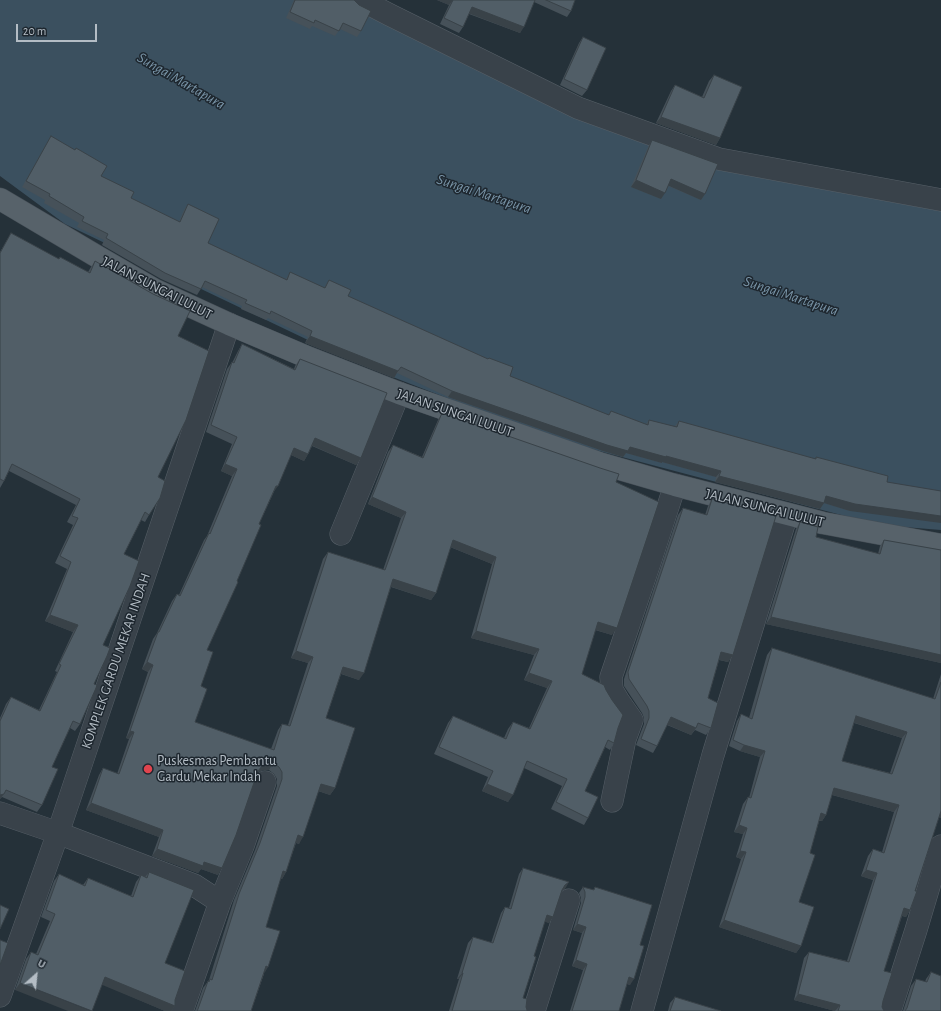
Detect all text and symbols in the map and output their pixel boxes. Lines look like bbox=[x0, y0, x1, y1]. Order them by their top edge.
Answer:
scale bar bbox=[18, 16, 99, 42]
text: 20 m bbox=[23, 25, 46, 37]
water label: Sungai Martapura bbox=[134, 49, 228, 113]
water label: Sungai Martapura bbox=[434, 170, 534, 218]
street label: JALAN SUNGAI LULUT bbox=[99, 253, 215, 323]
water label: Sungai Martapura bbox=[741, 272, 841, 320]
street label: JALAN SUNGAI LULUT bbox=[395, 385, 515, 441]
street label: JALAN SUNGAI LULUT bbox=[704, 485, 826, 531]
street label: KOMPLEK GARDU MEKAR INDAH bbox=[78, 571, 154, 751]
place label: Puskesmas Pembantu Gardu Mekar Indah bbox=[157, 753, 276, 786]
marker: Puskesmas Pembantu Gardu Mekar Indah bbox=[142, 763, 154, 775]
north arrow bbox=[16, 955, 56, 995]
text: U bbox=[36, 957, 47, 970]

